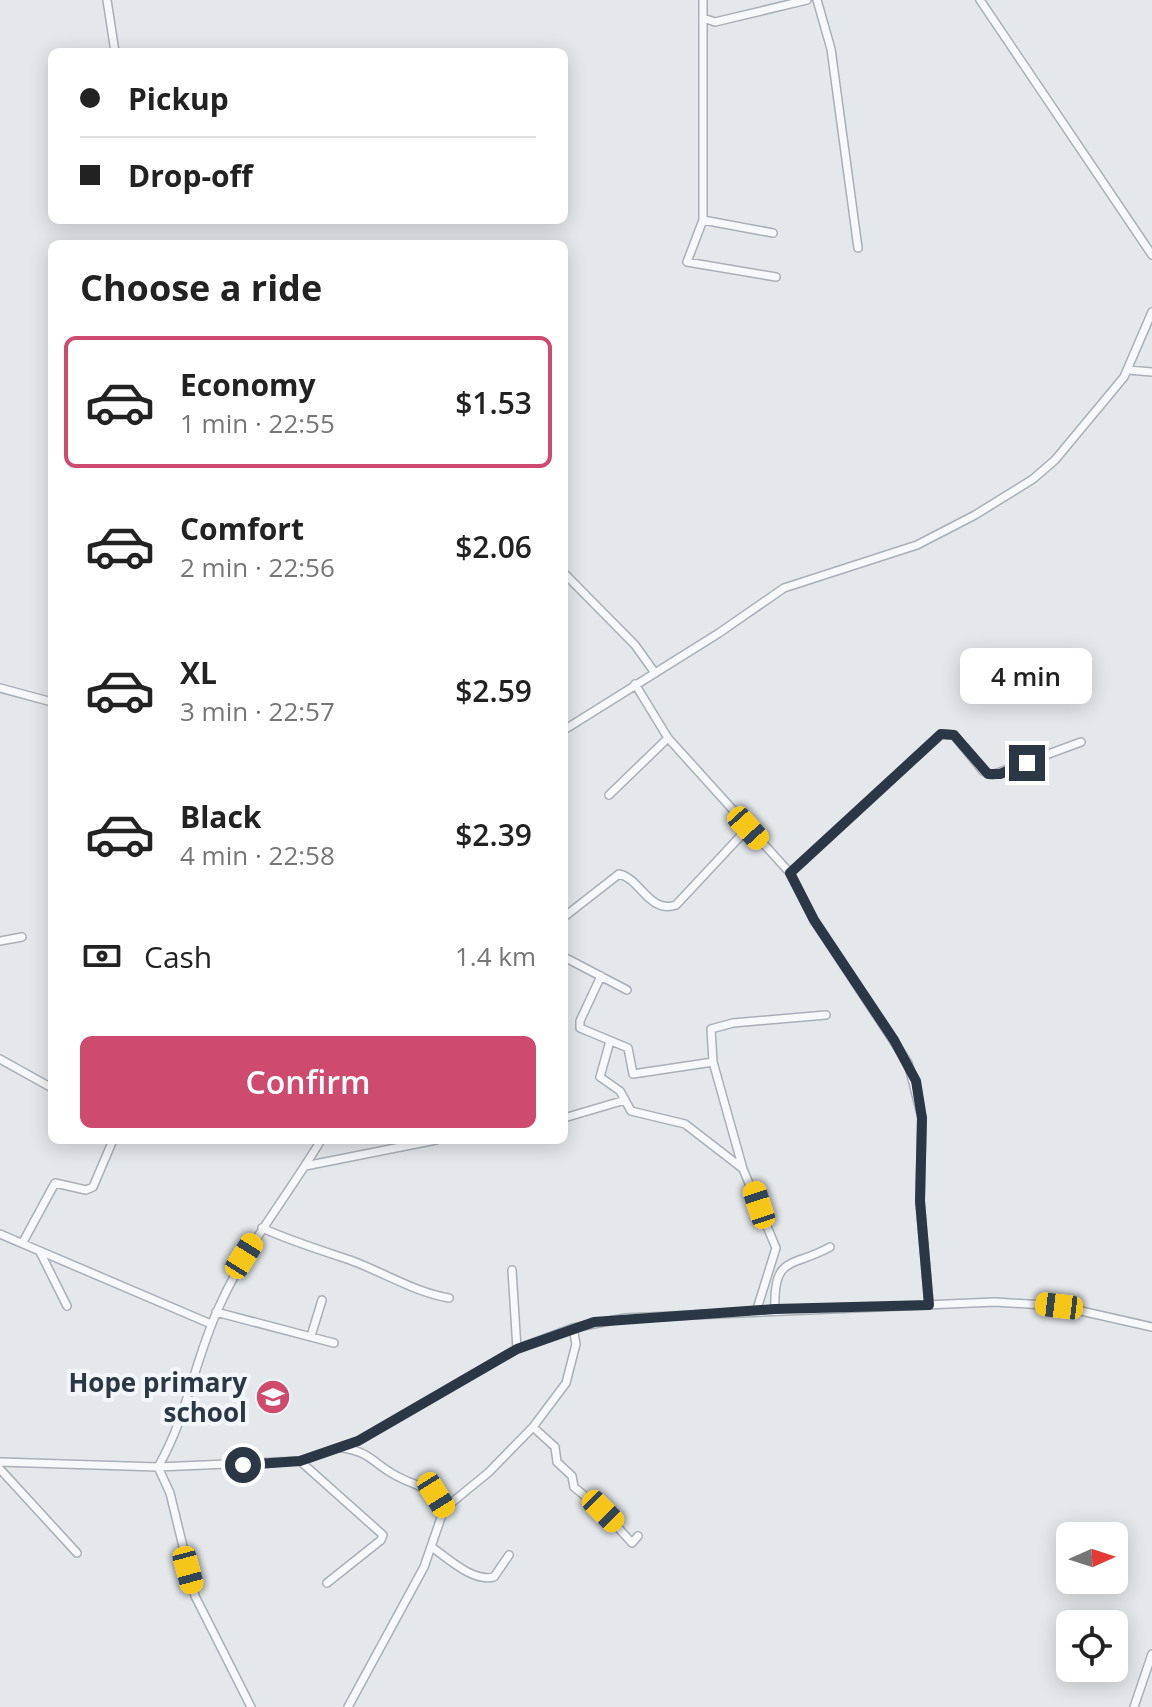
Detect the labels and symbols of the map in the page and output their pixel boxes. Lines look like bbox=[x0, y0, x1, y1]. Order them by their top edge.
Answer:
callout: 4 min bbox=[961, 647, 1093, 703]
route end bbox=[1009, 745, 1045, 781]
car bbox=[723, 802, 773, 854]
car bbox=[740, 1178, 778, 1232]
car bbox=[221, 1229, 267, 1283]
car bbox=[1034, 1291, 1084, 1321]
place label: Hope primary school bbox=[68, 1364, 247, 1430]
school or university icon: Hope primary school bbox=[254, 1378, 292, 1416]
route start bbox=[225, 1447, 261, 1483]
car bbox=[413, 1468, 459, 1522]
car bbox=[578, 1486, 628, 1536]
north arrow bbox=[1056, 1522, 1128, 1594]
car bbox=[170, 1544, 206, 1596]

